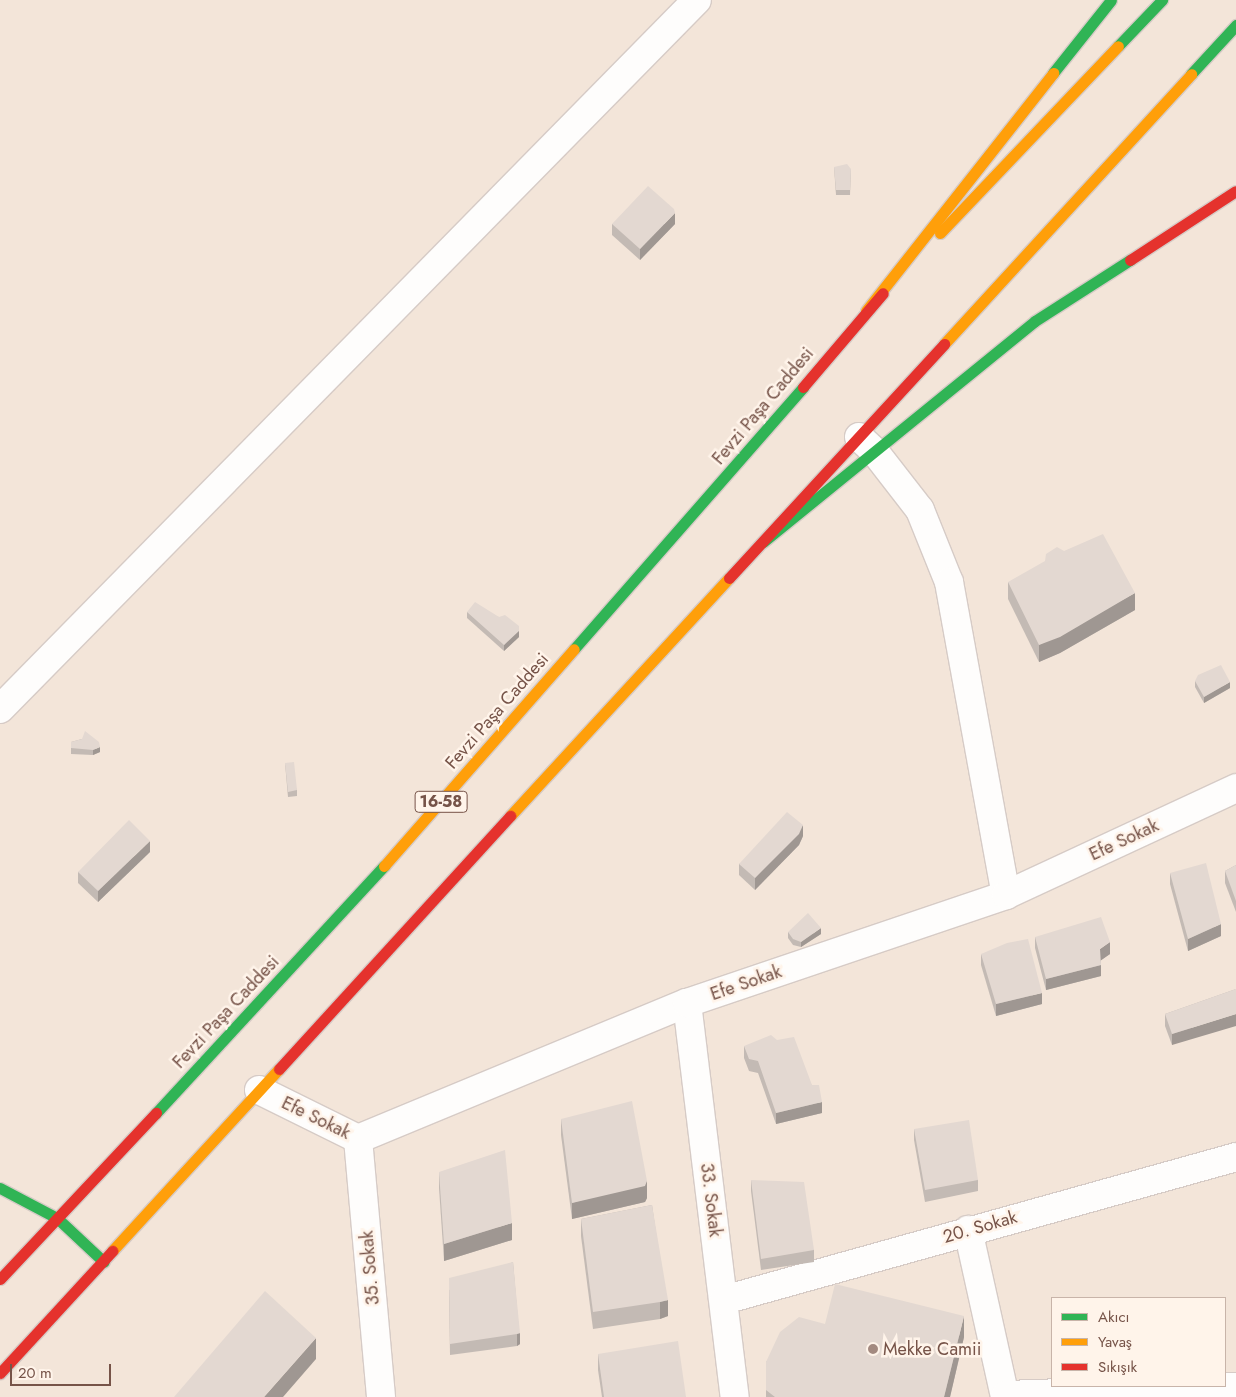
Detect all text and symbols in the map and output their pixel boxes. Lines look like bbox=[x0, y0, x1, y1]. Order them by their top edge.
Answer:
street label: Fevzi Paşa Caddesi bbox=[708, 343, 818, 469]
street label: Fevzi Paşa Caddesi bbox=[441, 649, 553, 773]
road number: 16-58 bbox=[414, 789, 468, 816]
street label: Efe Sokak bbox=[1086, 815, 1162, 865]
street label: Fevzi Paşa Caddesi bbox=[168, 951, 284, 1073]
street label: Efe Sokak bbox=[708, 961, 784, 1005]
street label: Efe Sokak bbox=[278, 1092, 354, 1144]
street label: 33. Sokak bbox=[696, 1162, 726, 1238]
street label: 20. Sokak bbox=[940, 1206, 1020, 1248]
street label: 35. Sokak bbox=[356, 1230, 384, 1306]
legend bbox=[1051, 1297, 1226, 1387]
text: Akıcı bbox=[1098, 1306, 1129, 1328]
text: Yavaş bbox=[1098, 1331, 1132, 1353]
place label: Mekke Camii bbox=[883, 1338, 981, 1360]
marker: Mekke Camii bbox=[867, 1343, 879, 1355]
scale bar bbox=[12, 1354, 114, 1386]
text: Sıkışık bbox=[1098, 1356, 1137, 1378]
text: 20 m bbox=[18, 1362, 52, 1384]

